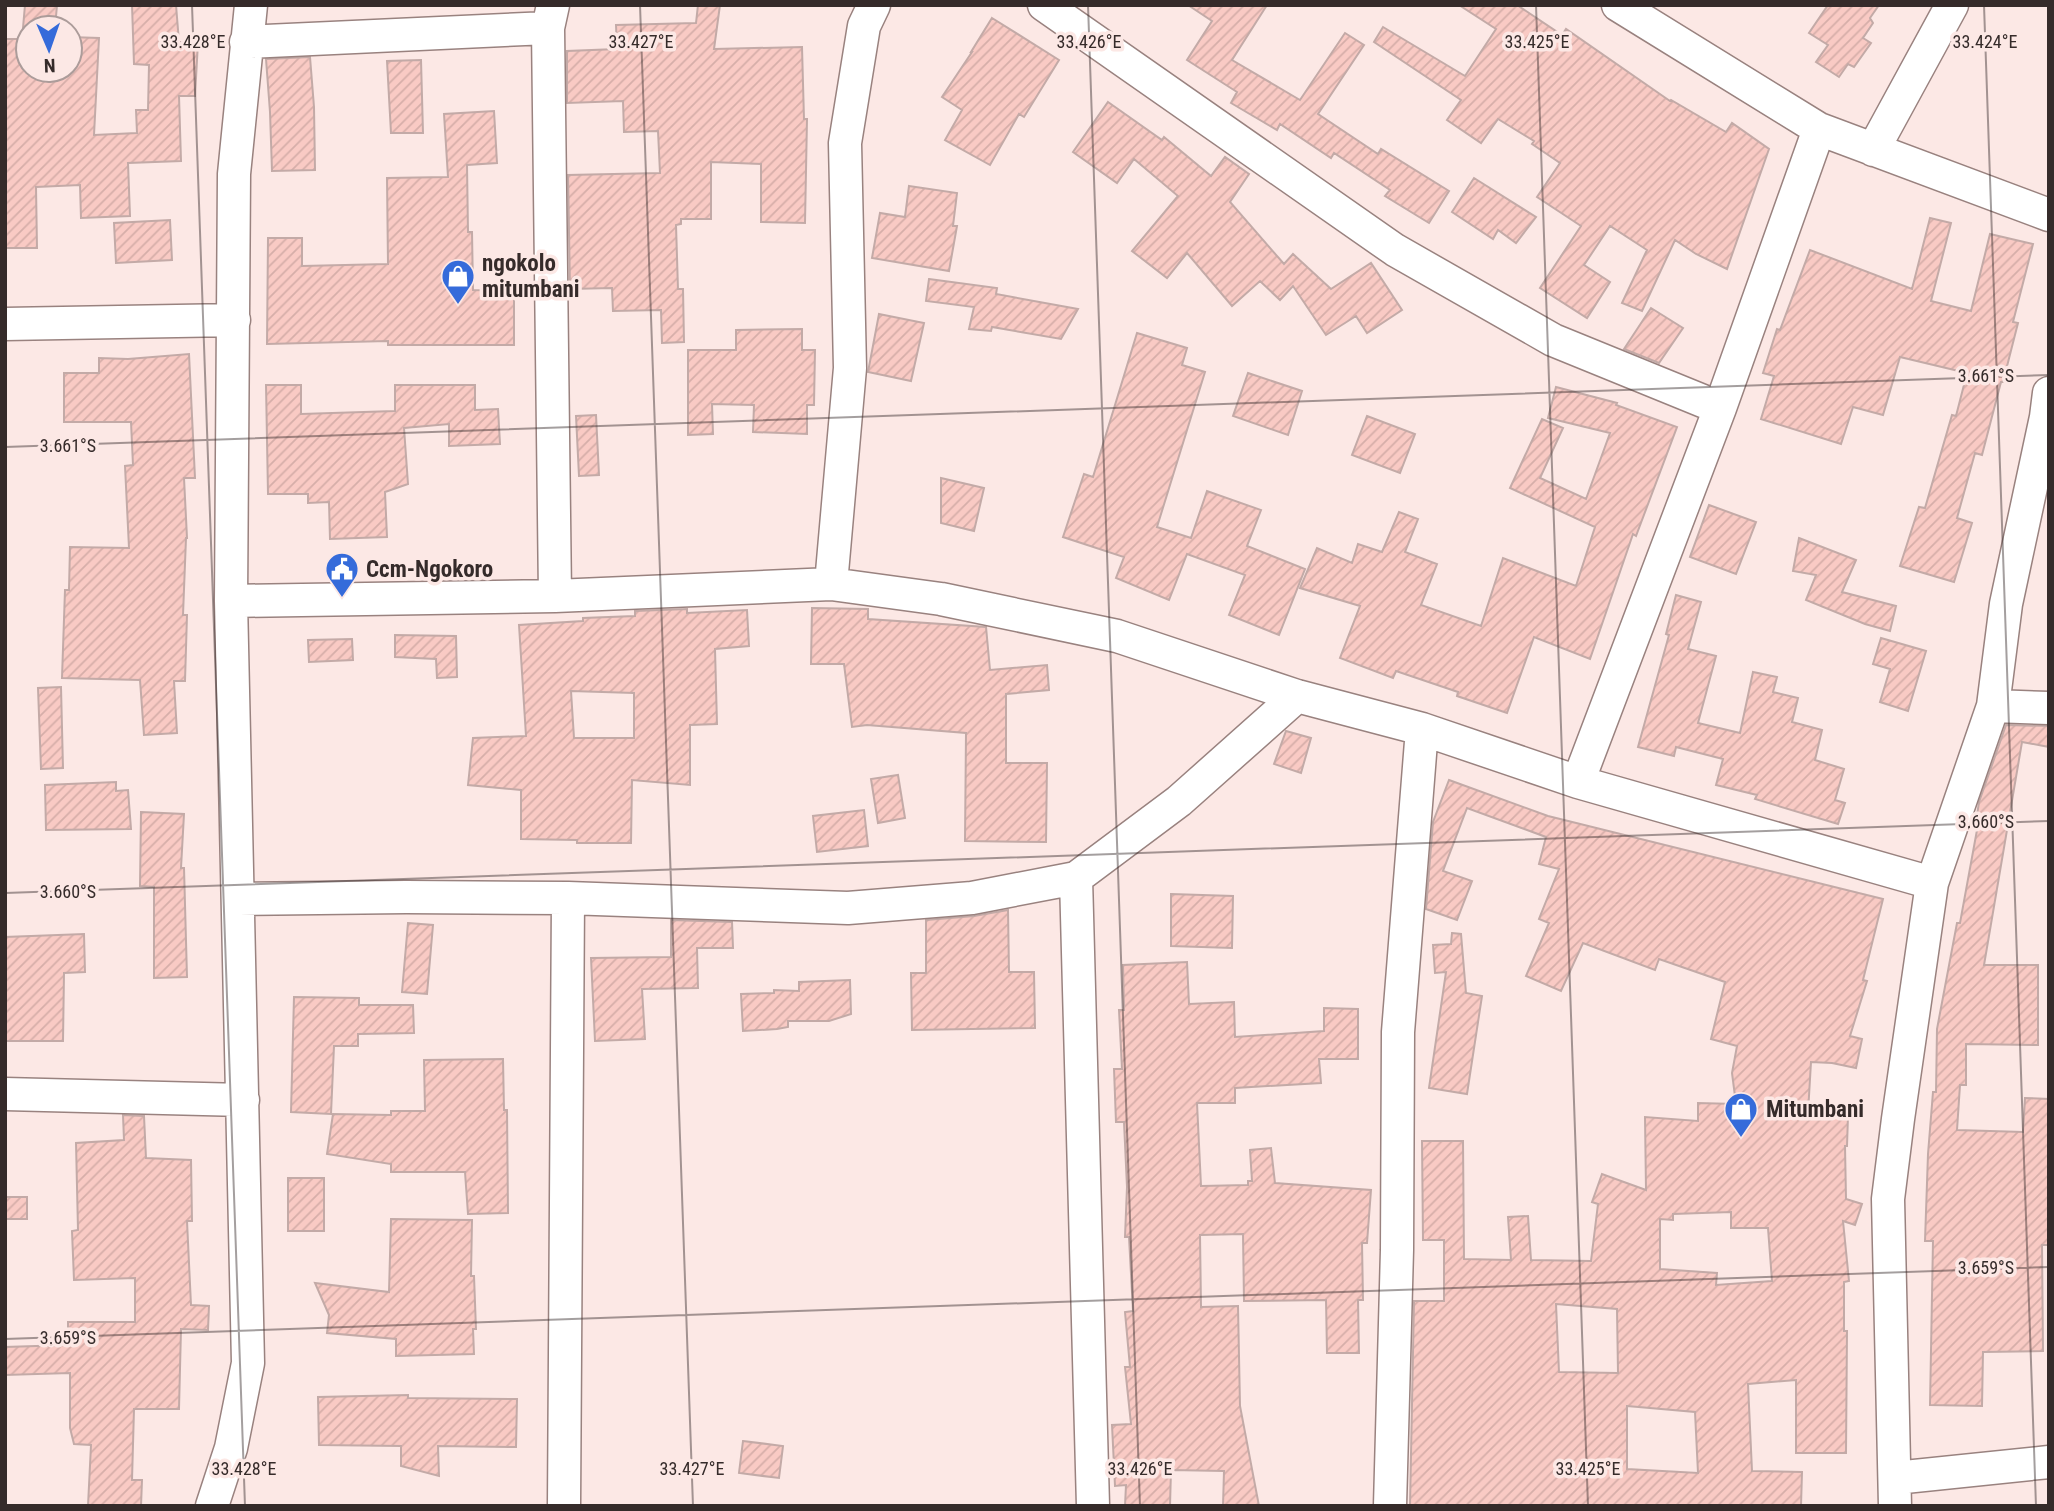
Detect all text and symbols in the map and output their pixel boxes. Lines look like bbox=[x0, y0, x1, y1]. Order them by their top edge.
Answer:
north arrow bbox=[14, 14, 84, 84]
text: 33.428°E bbox=[161, 31, 225, 52]
text: 33.427°E bbox=[609, 31, 673, 52]
text: 33.426°E bbox=[1057, 31, 1121, 52]
text: 33.425°E bbox=[1505, 31, 1569, 52]
text: 33.424°E bbox=[1953, 31, 2017, 52]
text: N bbox=[43, 54, 56, 77]
place label: ngokolo mitumbani bbox=[482, 250, 580, 303]
shop icon: ngokolo mitumbani bbox=[439, 257, 477, 306]
text: 3.661°S bbox=[1958, 365, 2014, 386]
text: 3.661°S bbox=[40, 435, 96, 456]
public building icon: Ccm-Ngokoro bbox=[323, 550, 361, 599]
place label: Ccm-Ngokoro bbox=[366, 556, 493, 583]
text: 3.660°S bbox=[1958, 811, 2014, 832]
text: 3.660°S bbox=[40, 881, 96, 902]
shop icon: Mitumbani bbox=[1722, 1090, 1760, 1139]
place label: Mitumbani bbox=[1766, 1096, 1864, 1123]
text: 3.659°S bbox=[1958, 1257, 2014, 1278]
text: 3.659°S bbox=[40, 1327, 96, 1348]
text: 33.428°E bbox=[212, 1458, 276, 1479]
text: 33.427°E bbox=[660, 1458, 724, 1479]
text: 33.426°E bbox=[1108, 1458, 1172, 1479]
text: 33.425°E bbox=[1556, 1458, 1620, 1479]

